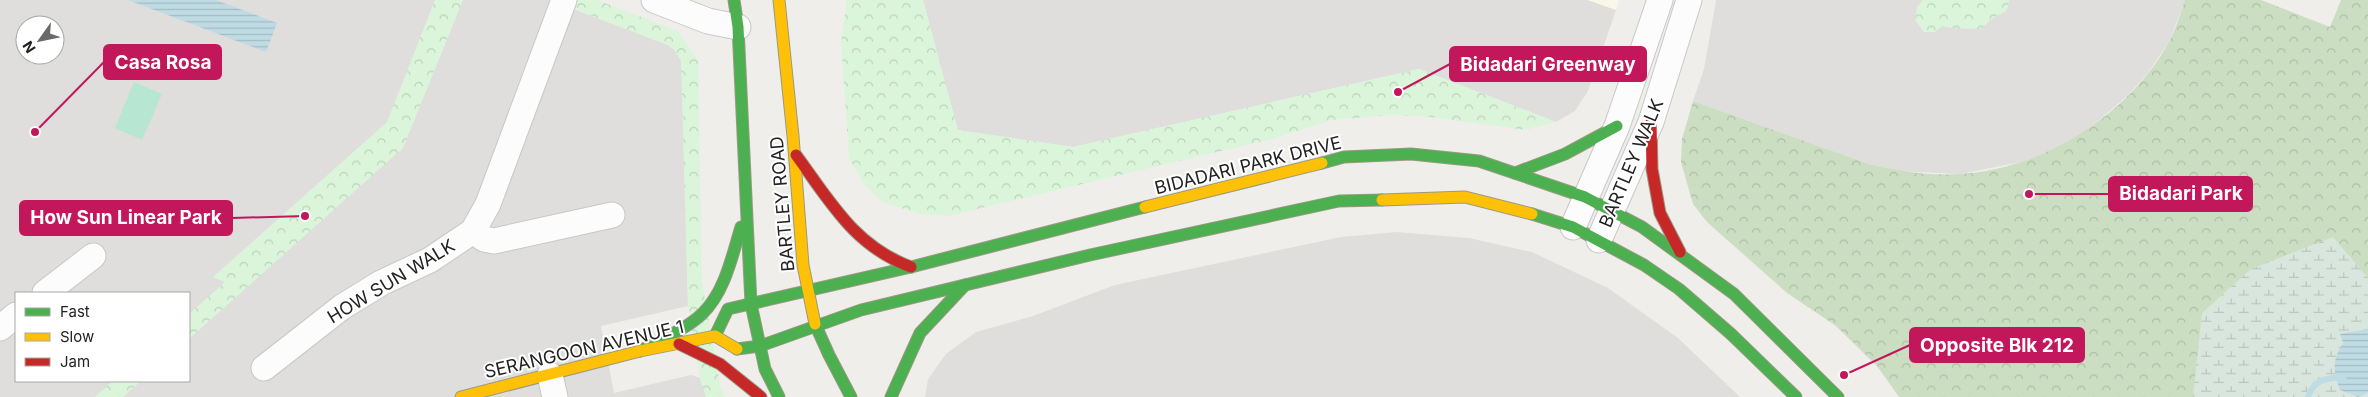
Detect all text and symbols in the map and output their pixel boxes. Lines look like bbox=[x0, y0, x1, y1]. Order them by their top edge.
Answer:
north arrow bbox=[15, 15, 65, 65]
text: N bbox=[19, 38, 39, 56]
callout: Casa Rosa bbox=[104, 45, 221, 79]
callout: Bidadari Greenway bbox=[1450, 47, 1646, 81]
text: Casa Rosa bbox=[115, 51, 211, 74]
text: Bidadari Greenway bbox=[1460, 53, 1636, 76]
street label: BARTLEY WALK bbox=[1595, 96, 1667, 230]
street label: BIDADARI PARK DRIVE bbox=[1152, 132, 1344, 198]
street label: BARTLEY ROAD bbox=[766, 135, 798, 273]
callout: Bidadari Park bbox=[2109, 177, 2252, 211]
text: Bidadari Park bbox=[2119, 182, 2243, 205]
callout: How Sun Linear Park bbox=[20, 201, 232, 235]
text: How Sun Linear Park bbox=[30, 206, 222, 229]
street label: HOW SUN WALK bbox=[323, 235, 459, 327]
legend bbox=[15, 292, 190, 382]
text: Fast bbox=[60, 302, 90, 321]
street label: SERANGOON AVENUE 1 bbox=[482, 316, 686, 382]
text: Slow bbox=[60, 327, 94, 346]
callout: Opposite Blk 212 bbox=[1910, 328, 2084, 362]
text: Opposite Blk 212 bbox=[1920, 334, 2074, 357]
text: Jam bbox=[60, 352, 90, 371]

